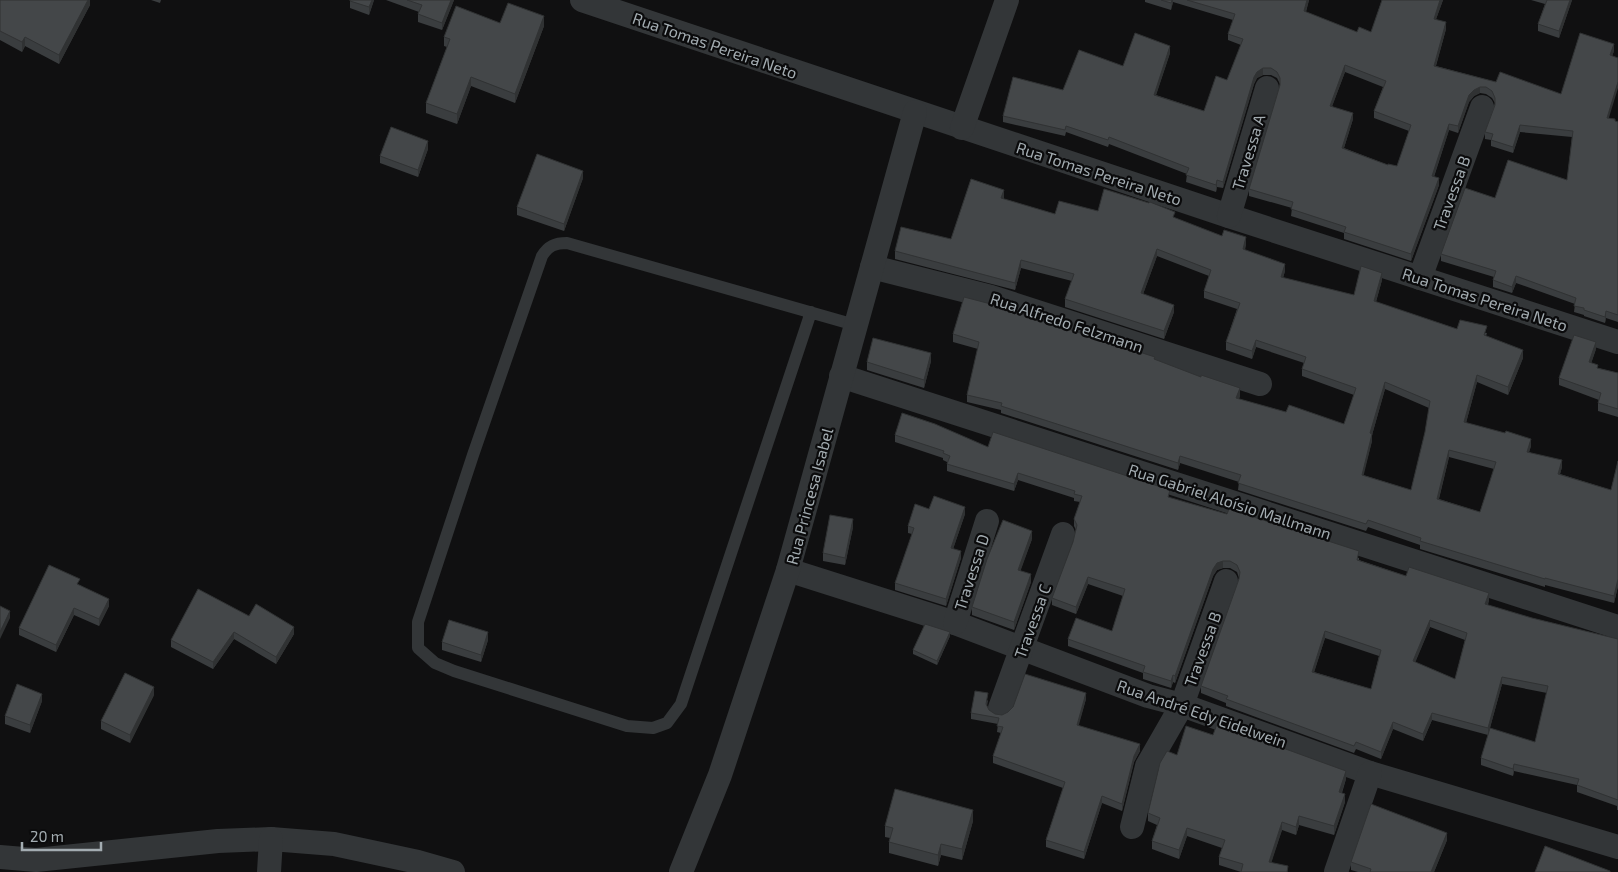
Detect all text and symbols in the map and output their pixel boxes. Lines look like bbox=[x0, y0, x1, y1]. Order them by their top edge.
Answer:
street label: Rua Tomas Pereira Neto bbox=[630, 8, 800, 82]
street label: Travessa A bbox=[1227, 112, 1269, 192]
street label: Rua Tomas Pereira Neto bbox=[1014, 137, 1184, 209]
street label: Travessa B bbox=[1429, 153, 1473, 233]
street label: Rua Tomas Pereira Neto bbox=[1400, 263, 1570, 335]
street label: Rua Alfredo Felzmann bbox=[988, 288, 1146, 356]
street label: Rua Princesa Isabel bbox=[782, 425, 836, 566]
street label: Rua Gabriel Aloísio Mallmann bbox=[1126, 459, 1334, 543]
street label: Travessa D bbox=[950, 531, 992, 613]
street label: Travessa C bbox=[1010, 581, 1054, 661]
street label: Travessa B bbox=[1180, 609, 1224, 689]
street label: Rua André Edy Eidelwein bbox=[1115, 675, 1289, 751]
scale bar bbox=[22, 820, 101, 852]
text: 20 m bbox=[30, 827, 64, 845]

